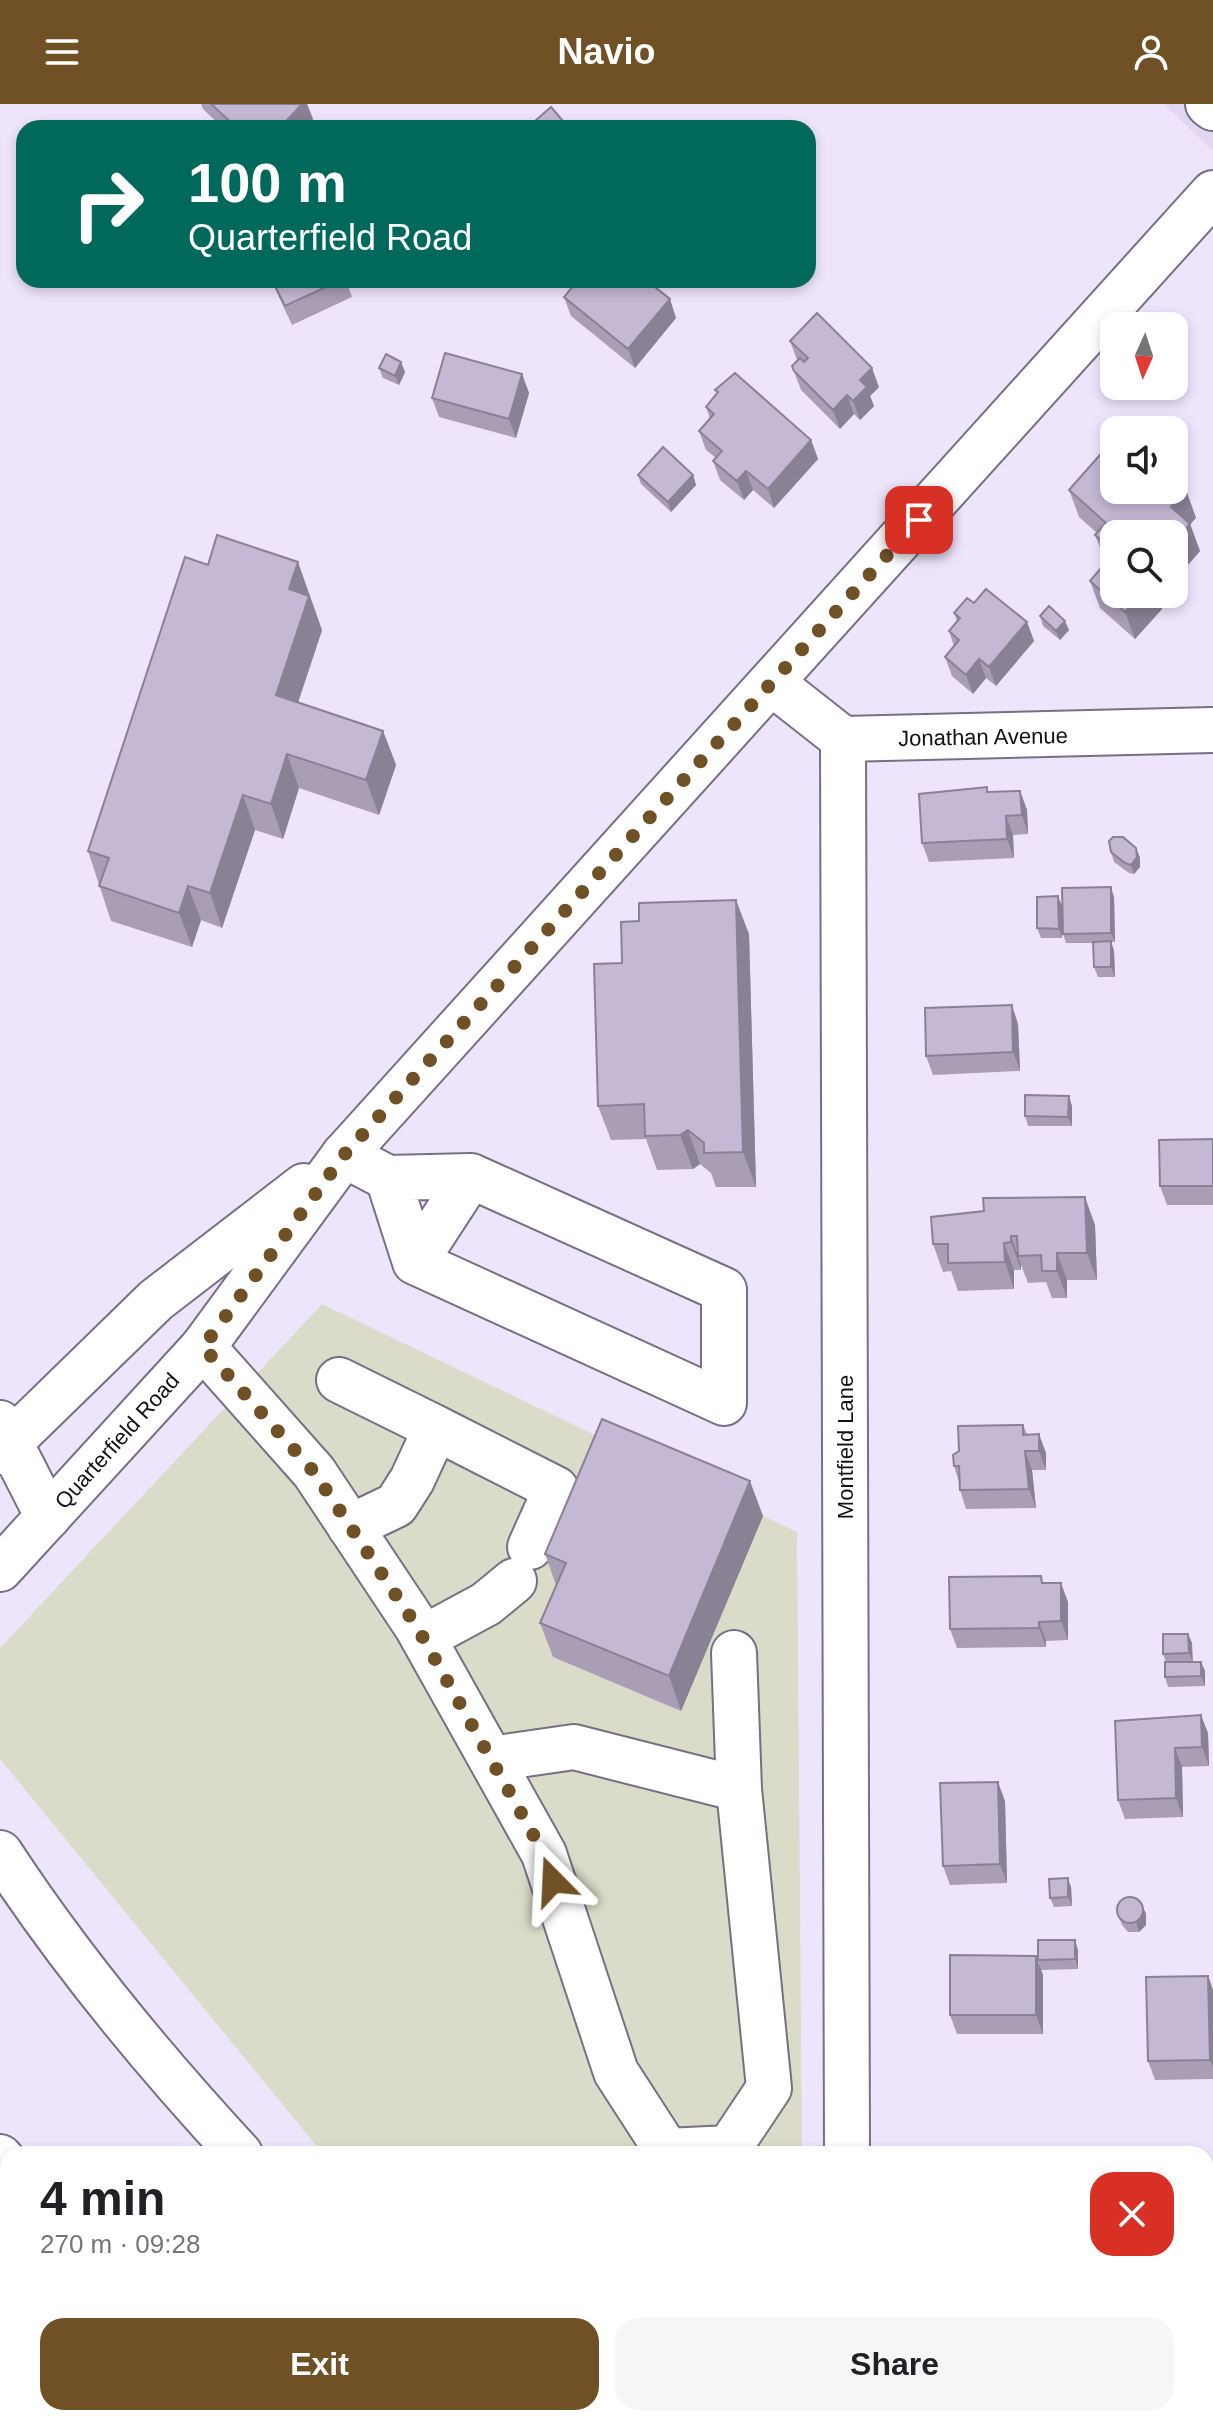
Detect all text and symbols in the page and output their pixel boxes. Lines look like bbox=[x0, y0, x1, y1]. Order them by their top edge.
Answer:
icon: menu bbox=[40, 30, 84, 74]
icon: person bbox=[1129, 30, 1173, 74]
text: Navio bbox=[557, 31, 656, 72]
text: 100 m bbox=[188, 151, 347, 214]
icon: right bbox=[56, 152, 160, 256]
text: Quarterfield Road bbox=[188, 217, 472, 258]
north arrow bbox=[1100, 312, 1188, 400]
map controls bbox=[1100, 312, 1188, 608]
button: sound bbox=[1100, 416, 1188, 504]
pin bbox=[885, 486, 953, 554]
icon: arrive bbox=[897, 498, 941, 542]
button: search bbox=[1100, 520, 1188, 608]
street label: Jonathan Avenue bbox=[898, 723, 1068, 751]
street label: Quarterfield Road bbox=[50, 1368, 184, 1514]
street label: Montfield Lane bbox=[833, 1375, 858, 1519]
position arrow bbox=[511, 1839, 595, 1923]
text: 4 min bbox=[40, 2172, 165, 2225]
button: close bbox=[1090, 2172, 1174, 2256]
text: 270 m · 09:28 bbox=[40, 2229, 200, 2259]
button: Exit bbox=[40, 2318, 599, 2410]
button: Share bbox=[615, 2318, 1174, 2410]

